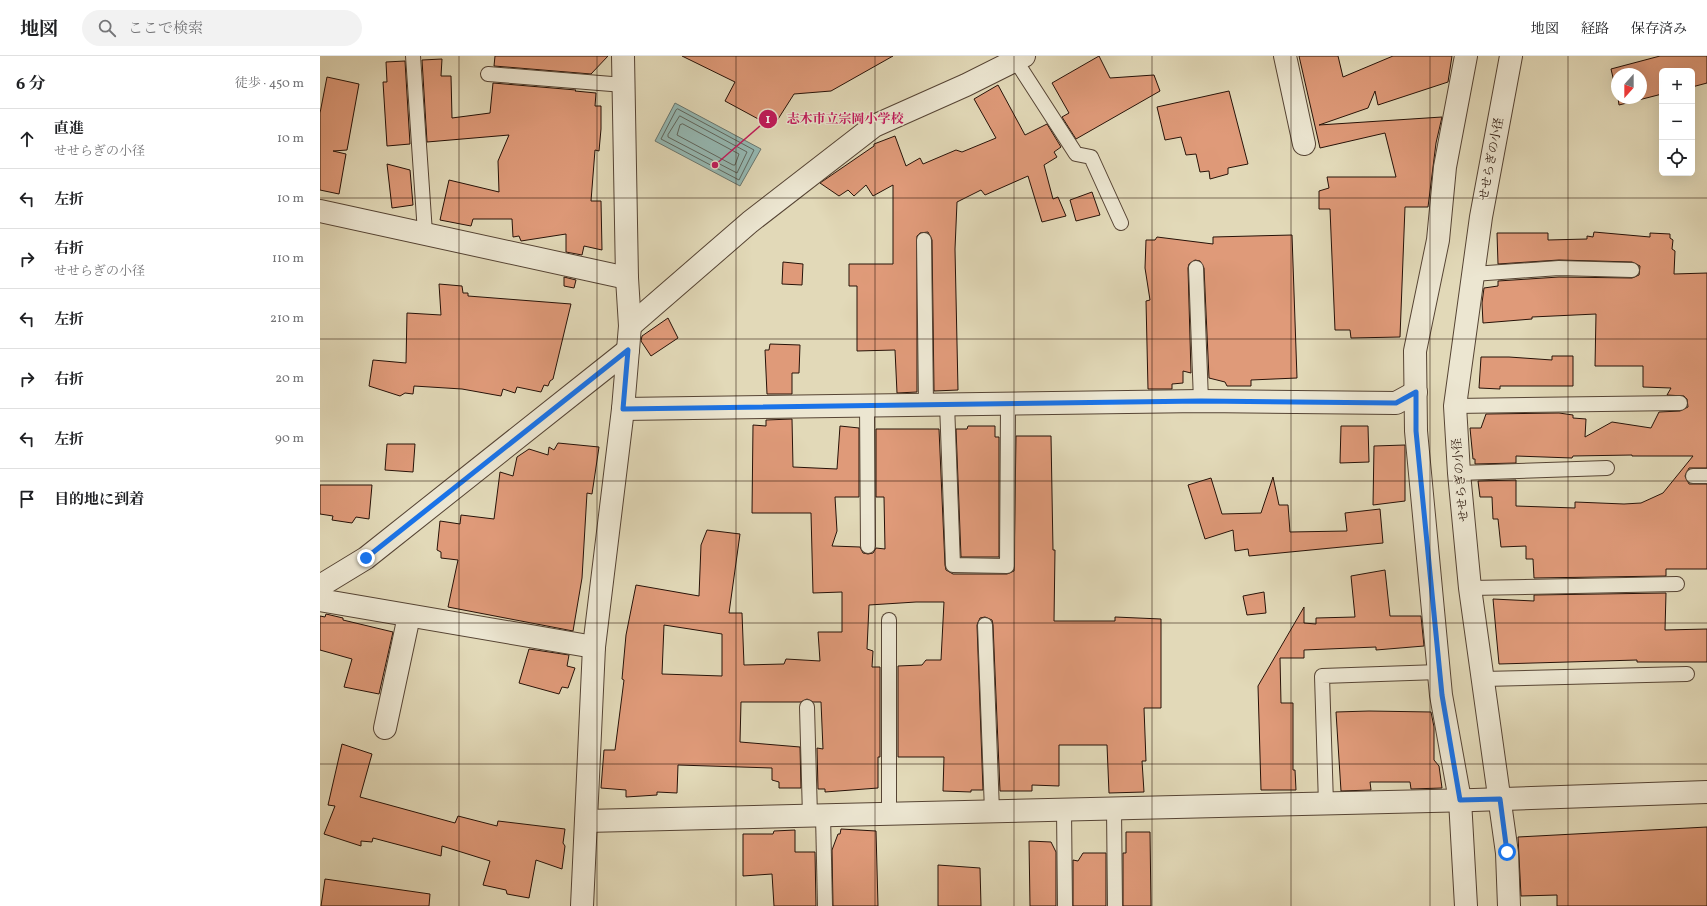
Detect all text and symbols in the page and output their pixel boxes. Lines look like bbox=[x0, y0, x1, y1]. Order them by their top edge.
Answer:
search box bbox=[82, 10, 362, 46]
text: 地図 bbox=[20, 17, 58, 43]
icon: search bbox=[96, 17, 118, 39]
text: ここで検索 bbox=[128, 19, 203, 40]
text: 地図 bbox=[1531, 20, 1559, 39]
text: 経路 bbox=[1581, 20, 1609, 39]
text: 保存済み bbox=[1631, 20, 1687, 39]
north arrow bbox=[1611, 68, 1647, 104]
map controls bbox=[1659, 68, 1695, 176]
button: + bbox=[1659, 68, 1695, 104]
text: 6 分 bbox=[16, 73, 46, 96]
text: 徒歩 · 450 m bbox=[235, 75, 304, 93]
button: − bbox=[1659, 104, 1695, 140]
callout: 志木市立宗岡小学校 bbox=[758, 106, 911, 131]
text: 志木市立宗岡小学校 bbox=[786, 111, 904, 129]
text: 1 bbox=[766, 112, 771, 128]
street label: せせらぎの小径 bbox=[1476, 116, 1508, 202]
text: 直進 bbox=[54, 119, 84, 140]
icon: ahead bbox=[16, 128, 38, 150]
text: 10 m bbox=[277, 130, 304, 148]
button: locate bbox=[1659, 140, 1695, 176]
text: せせらぎの小径 bbox=[54, 143, 145, 161]
icon: left bbox=[16, 188, 38, 210]
text: 左折 bbox=[54, 190, 84, 211]
text: 10 m bbox=[277, 190, 304, 208]
text: 右折 bbox=[54, 239, 84, 260]
icon: right bbox=[16, 248, 38, 270]
text: 110 m bbox=[272, 250, 304, 268]
text: せせらぎの小径 bbox=[54, 263, 145, 281]
icon: left bbox=[16, 308, 38, 330]
text: 左折 bbox=[54, 310, 84, 331]
text: 210 m bbox=[270, 310, 304, 328]
icon: right bbox=[16, 368, 38, 390]
text: 右折 bbox=[54, 370, 84, 391]
text: 20 m bbox=[275, 370, 304, 388]
icon: left bbox=[16, 428, 38, 450]
text: 左折 bbox=[54, 430, 84, 451]
text: 90 m bbox=[275, 430, 304, 448]
street label: せせらぎの小径 bbox=[1449, 437, 1473, 522]
icon: arrive bbox=[16, 488, 38, 510]
text: 目的地に到着 bbox=[54, 490, 144, 511]
route end bbox=[357, 549, 375, 567]
route start bbox=[1498, 843, 1516, 861]

